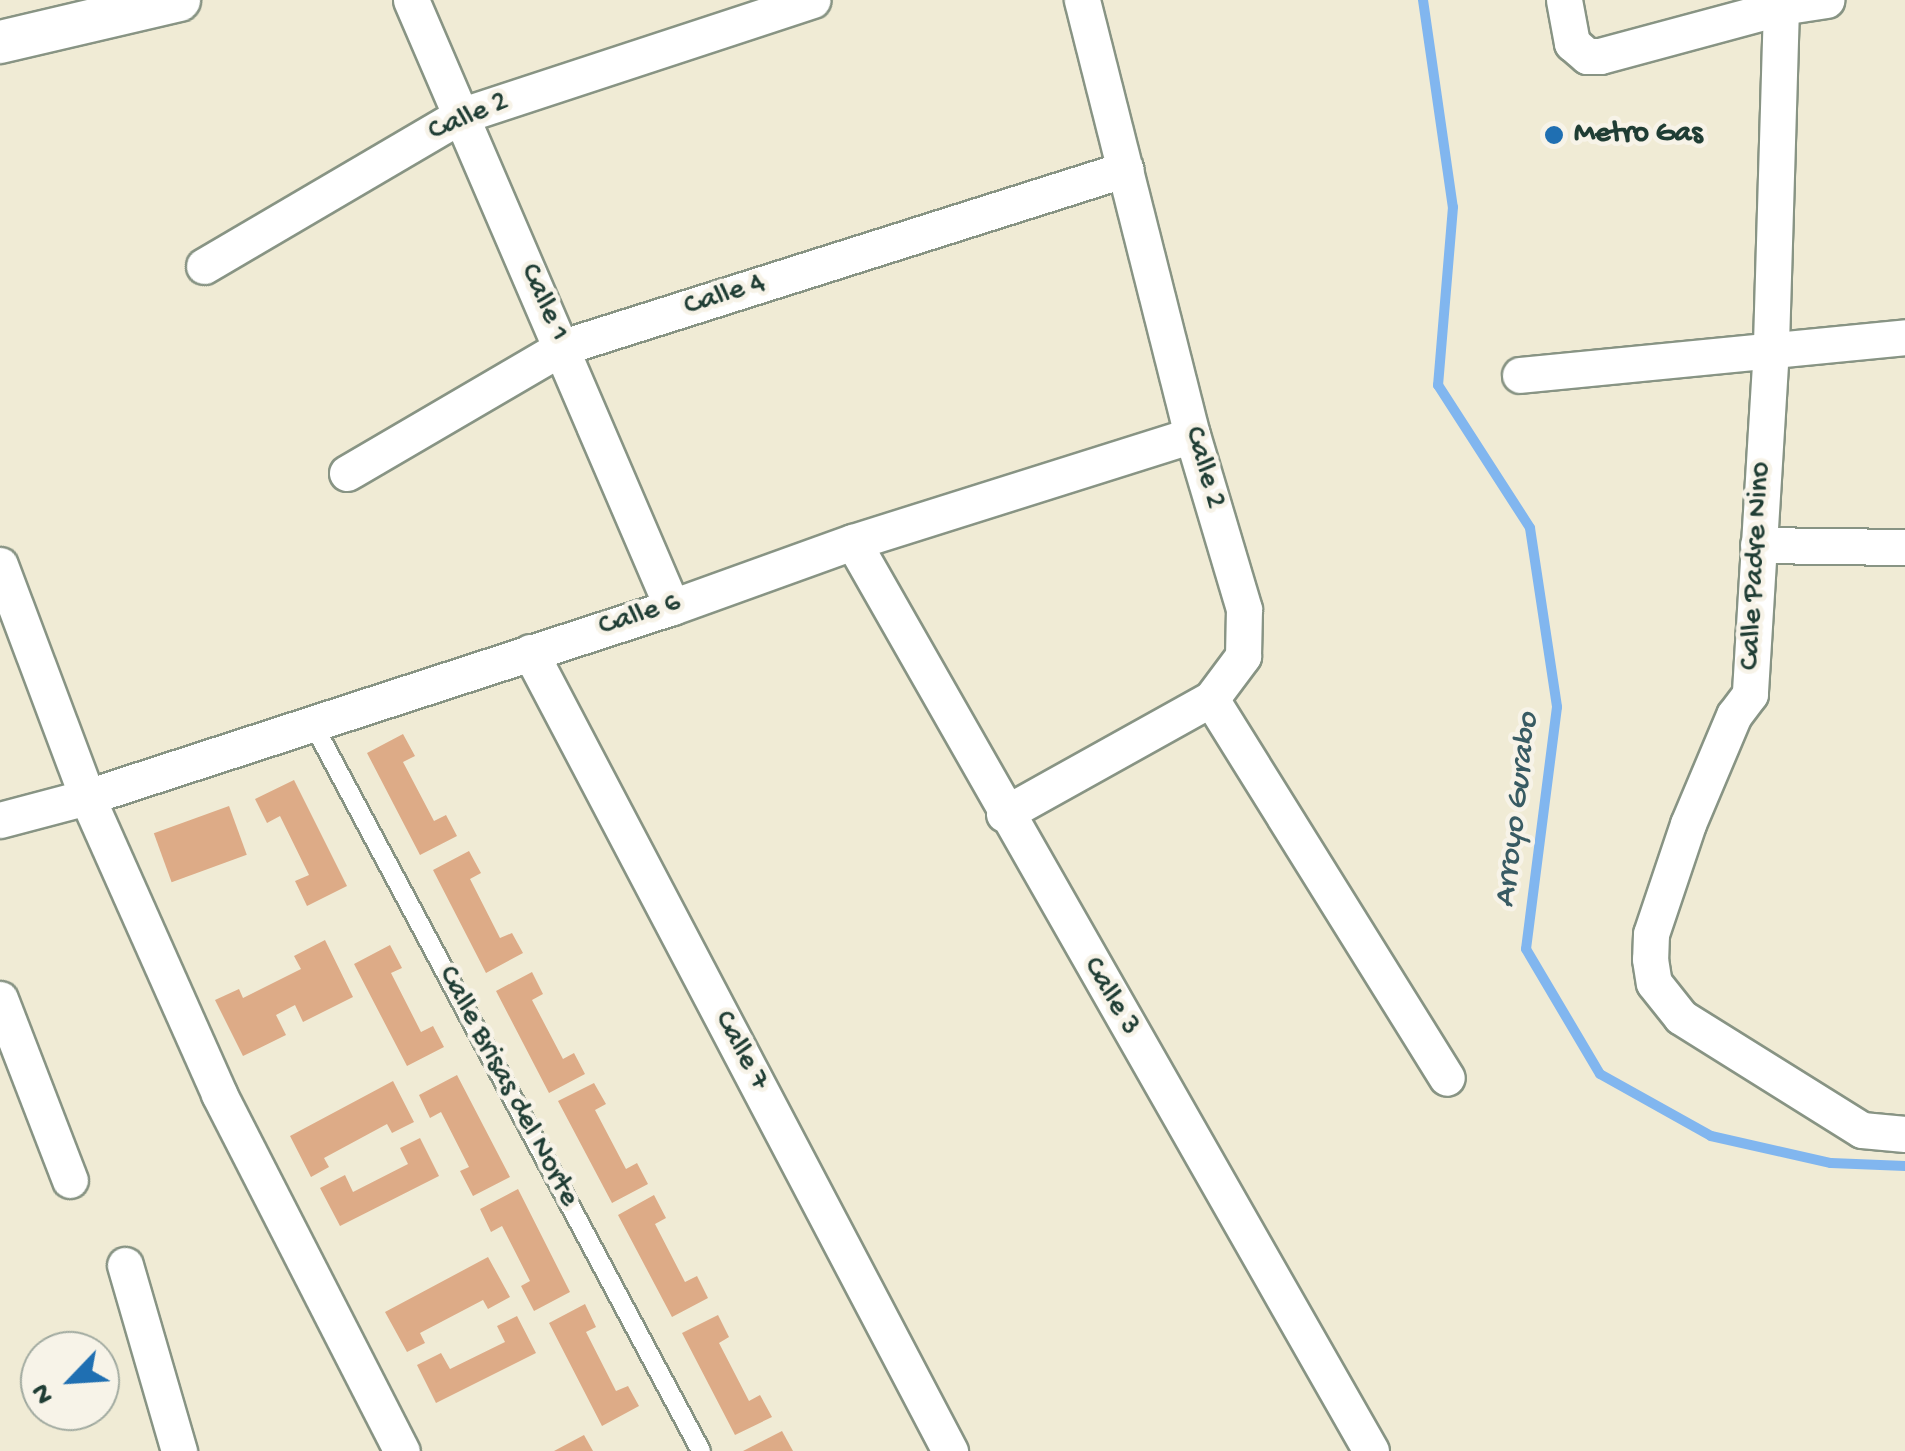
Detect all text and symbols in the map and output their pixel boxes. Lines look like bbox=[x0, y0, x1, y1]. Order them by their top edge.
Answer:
street label: Calle 2 bbox=[424, 85, 514, 151]
place label: Metro Gas bbox=[1574, 117, 1702, 153]
marker: Metro Gas bbox=[1543, 124, 1565, 146]
street label: Calle 1 bbox=[510, 259, 576, 347]
street label: Calle 4 bbox=[680, 266, 770, 326]
street label: Calle 2 bbox=[1174, 423, 1232, 513]
street label: Calle Padre Nino bbox=[1734, 461, 1780, 671]
street label: Calle 6 bbox=[595, 586, 685, 646]
water label: Arroyo Gurabo bbox=[1487, 710, 1549, 910]
street label: Calle 3 bbox=[1073, 952, 1147, 1042]
street label: Calle Brisas del Norte bbox=[428, 961, 586, 1213]
street label: Calle 7 bbox=[704, 1005, 776, 1097]
north arrow bbox=[20, 1331, 120, 1431]
text: N bbox=[25, 1378, 63, 1408]

